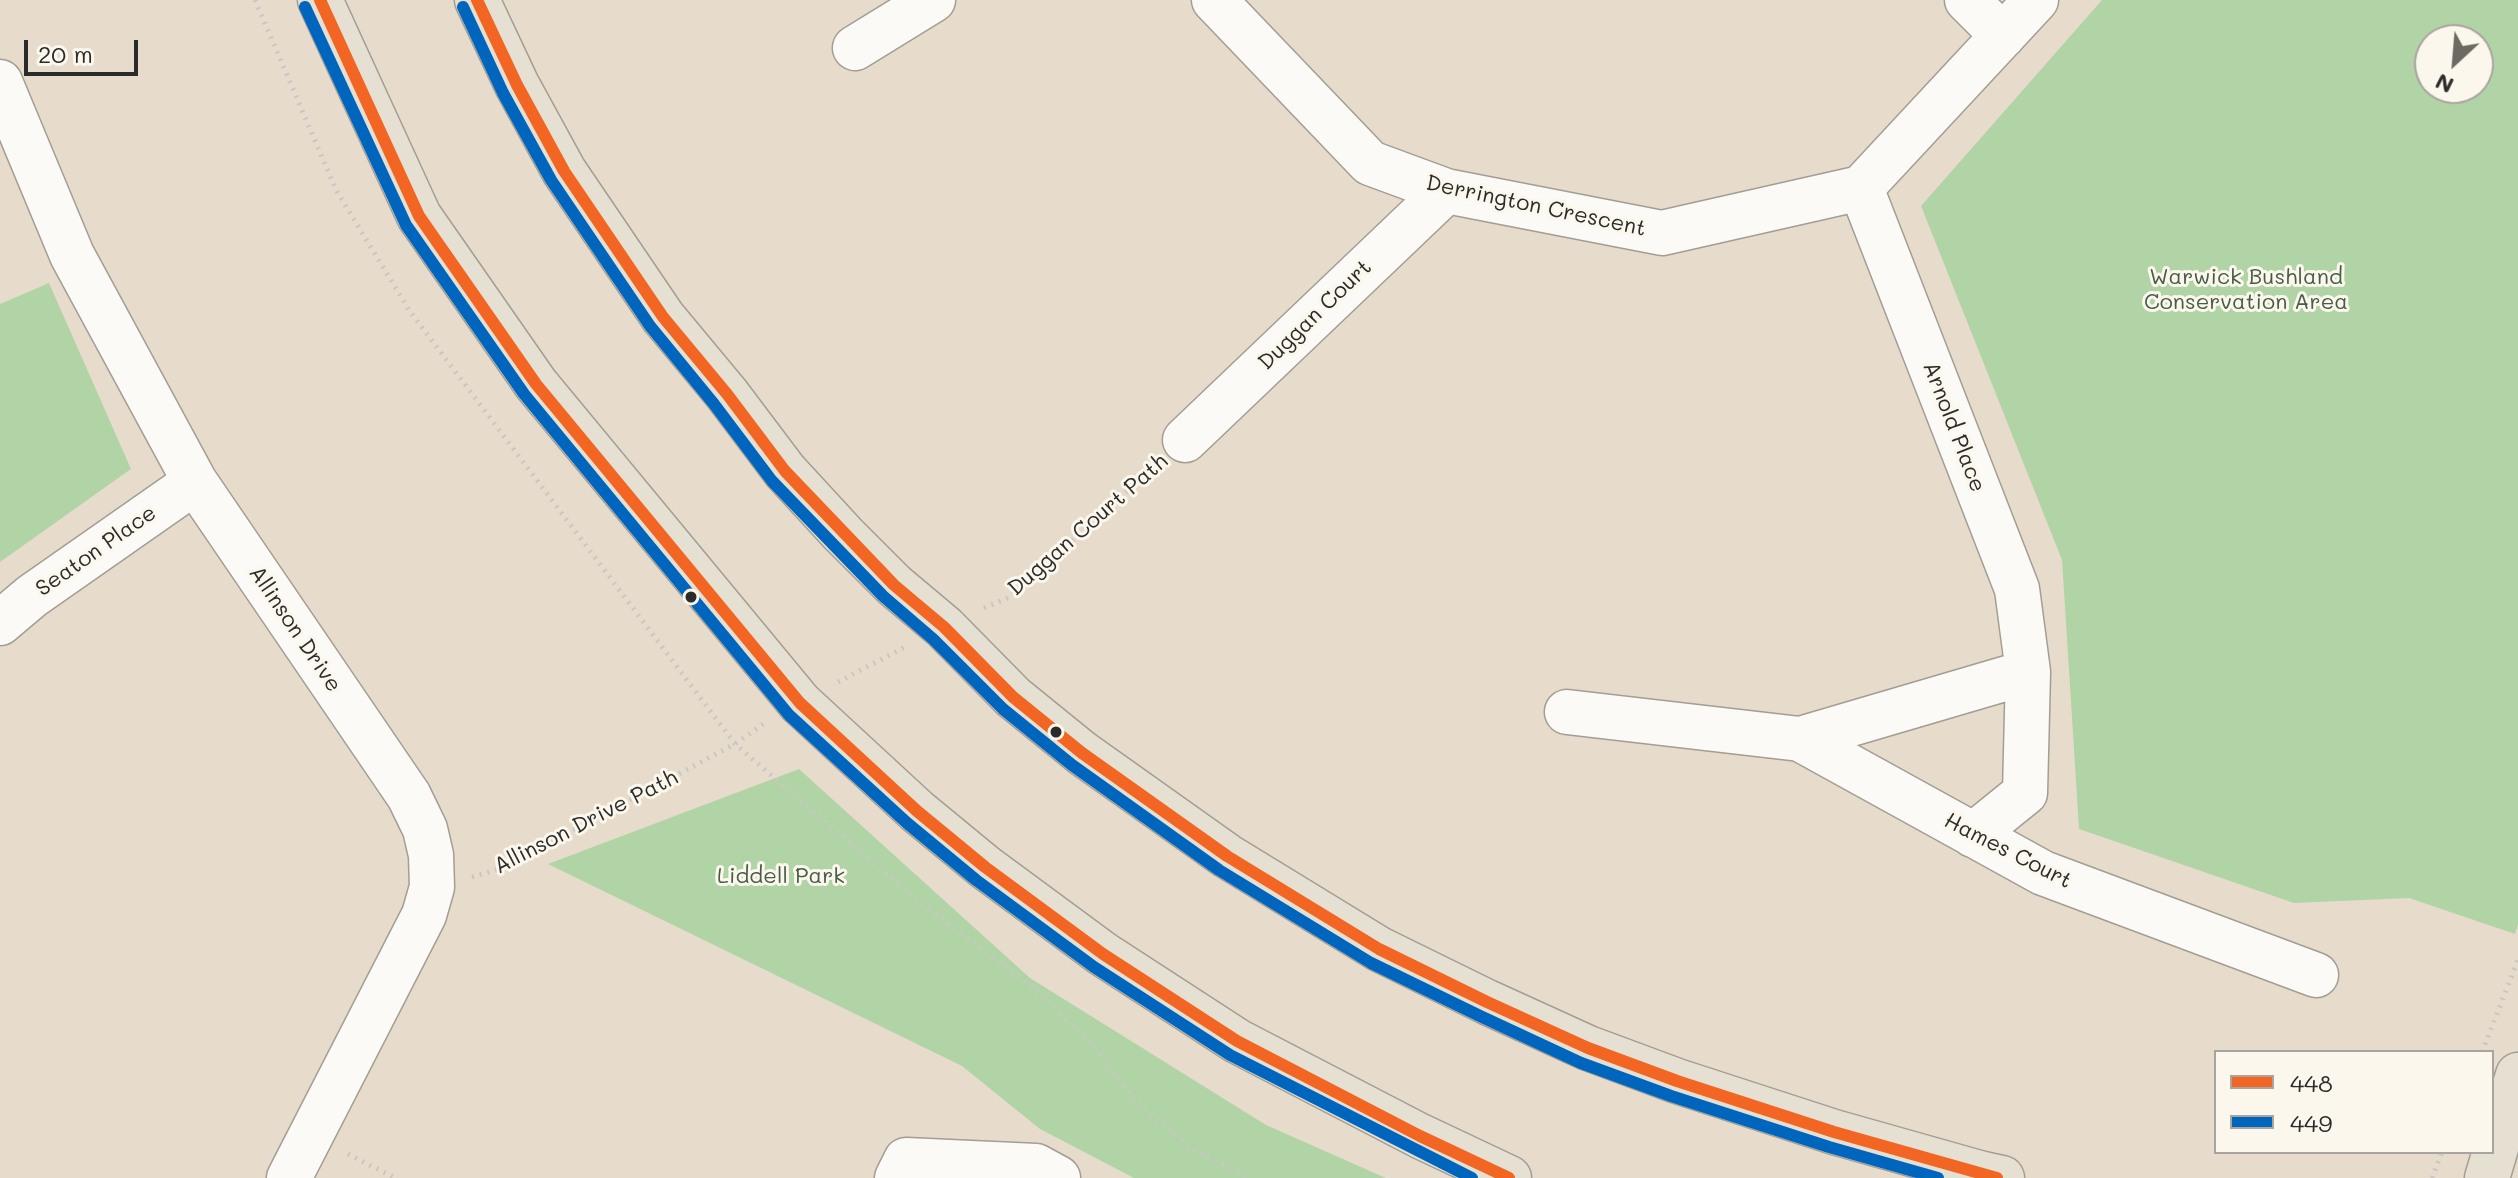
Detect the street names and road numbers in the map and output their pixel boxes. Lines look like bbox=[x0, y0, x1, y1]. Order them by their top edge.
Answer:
street label: Derrington Crescent bbox=[1424, 170, 1648, 242]
street label: Duggan Court bbox=[1253, 254, 1377, 376]
street label: Arnold Place bbox=[1917, 358, 1991, 496]
street label: Duggan Court Path bbox=[1003, 448, 1173, 602]
street label: Seaton Place bbox=[31, 500, 161, 602]
street label: Allinson Drive bbox=[243, 561, 347, 697]
street label: Allinson Drive Path bbox=[490, 764, 682, 880]
street label: Hames Court bbox=[1940, 808, 2076, 894]

